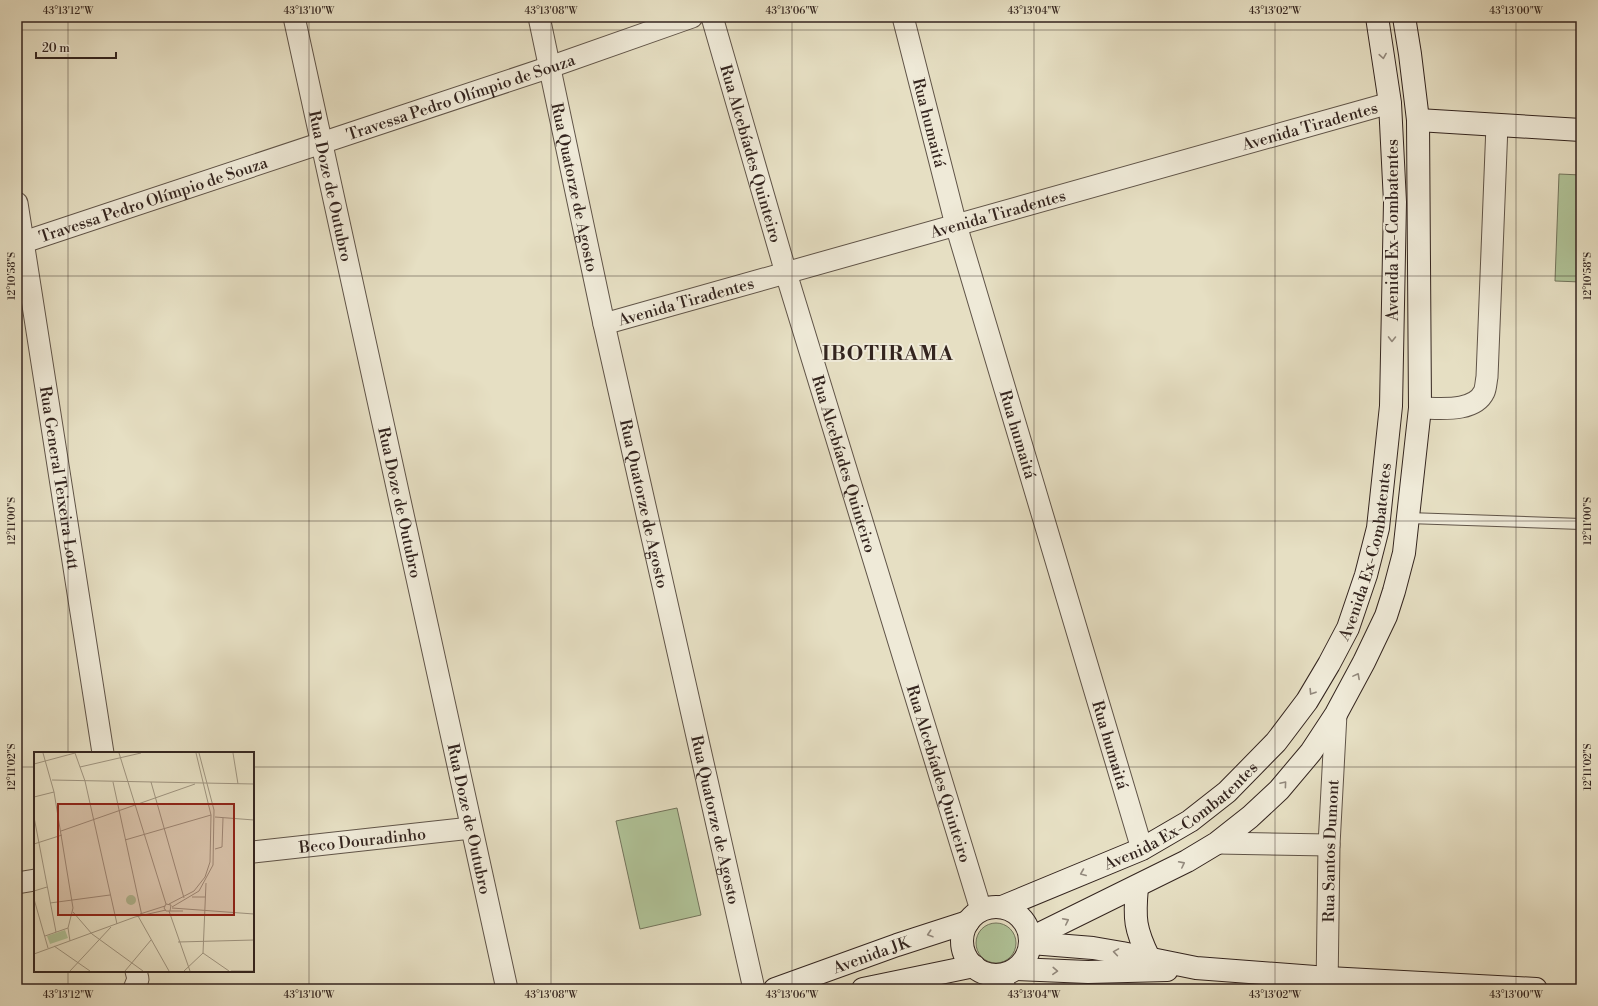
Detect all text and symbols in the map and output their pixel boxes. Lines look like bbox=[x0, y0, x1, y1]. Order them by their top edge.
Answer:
text: 43°13'12"W bbox=[43, 5, 94, 17]
text: 43°13'10"W bbox=[284, 5, 335, 17]
text: 43°13'08"W bbox=[525, 5, 578, 17]
text: 43°13'06"W bbox=[766, 5, 819, 17]
text: 43°13'04"W bbox=[1008, 5, 1061, 17]
text: 43°13'02"W bbox=[1249, 5, 1302, 17]
text: 43°13'00"W bbox=[1489, 5, 1544, 17]
scale bar bbox=[36, 34, 116, 60]
text: 20 m bbox=[42, 41, 70, 56]
street label: Travessa Pedro Olímpio de Souza bbox=[344, 50, 579, 145]
one-way arrow bbox=[1378, 52, 1387, 59]
street label: Rua Alcebíades Quinteiro bbox=[715, 62, 786, 245]
street label: Rua humaitá bbox=[908, 76, 950, 171]
street label: Avenida Tiradentes bbox=[1239, 98, 1380, 155]
street label: Rua Quatorze de Agosto bbox=[546, 101, 602, 274]
street label: Rua Doze de Outubro bbox=[304, 109, 356, 264]
street label: Avenida Ex-Combatentes bbox=[1383, 139, 1403, 322]
street label: Travessa Pedro Olímpio de Souza bbox=[36, 152, 271, 247]
street label: Avenida Tiradentes bbox=[927, 186, 1068, 243]
text: 12°10'58"S bbox=[6, 252, 18, 300]
text: 12°10'58"S bbox=[1582, 252, 1594, 300]
street label: Avenida Tiradentes bbox=[615, 273, 756, 331]
one-way arrow bbox=[1388, 336, 1396, 342]
district label: IBOTIRAMA bbox=[822, 342, 954, 367]
street label: Rua Alcebíades Quinteiro bbox=[807, 373, 880, 555]
street label: Rua General Teixeira Lott bbox=[35, 385, 83, 571]
street label: Rua humaitá bbox=[995, 388, 1040, 482]
street label: Rua Quatorze de Agosto bbox=[615, 417, 672, 590]
street label: Rua Doze de Outubro bbox=[373, 425, 426, 580]
street label: Avenida Ex-Combatentes bbox=[1334, 462, 1396, 645]
text: 12°11'00"S bbox=[6, 497, 18, 545]
text: 12°11'00"S bbox=[1582, 497, 1594, 545]
one-way arrow bbox=[1352, 673, 1359, 680]
street label: Rua Alcebíades Quinteiro bbox=[902, 683, 975, 865]
one-way arrow bbox=[1309, 688, 1317, 695]
street label: Rua humaitá bbox=[1087, 698, 1133, 793]
street label: Rua Quatorze de Agosto bbox=[686, 734, 744, 906]
street label: Rua Doze de Outubro bbox=[443, 742, 495, 896]
text: 12°11'02"S bbox=[6, 743, 18, 790]
text: 12°11'02"S bbox=[1582, 743, 1594, 790]
inset map bbox=[34, 752, 254, 972]
street label: Avenida Ex-Combatentes bbox=[1100, 758, 1262, 875]
street label: Rua Santos Dumont bbox=[1319, 779, 1343, 923]
one-way arrow bbox=[1280, 781, 1287, 788]
street label: Beco Douradinho bbox=[297, 824, 427, 858]
one-way arrow bbox=[1178, 861, 1186, 868]
one-way arrow bbox=[1079, 869, 1086, 877]
one-way arrow bbox=[1062, 918, 1069, 926]
one-way arrow bbox=[927, 929, 934, 938]
street label: Avenida JK bbox=[829, 932, 914, 979]
one-way arrow bbox=[1113, 948, 1119, 957]
one-way arrow bbox=[1052, 967, 1058, 975]
text: 43°13'12"W bbox=[43, 989, 94, 1001]
text: 43°13'10"W bbox=[284, 989, 335, 1001]
text: 43°13'08"W bbox=[525, 989, 578, 1001]
text: 43°13'06"W bbox=[766, 989, 819, 1001]
text: 43°13'04"W bbox=[1008, 989, 1061, 1001]
text: 43°13'02"W bbox=[1249, 989, 1302, 1001]
text: 43°13'00"W bbox=[1489, 989, 1544, 1001]

